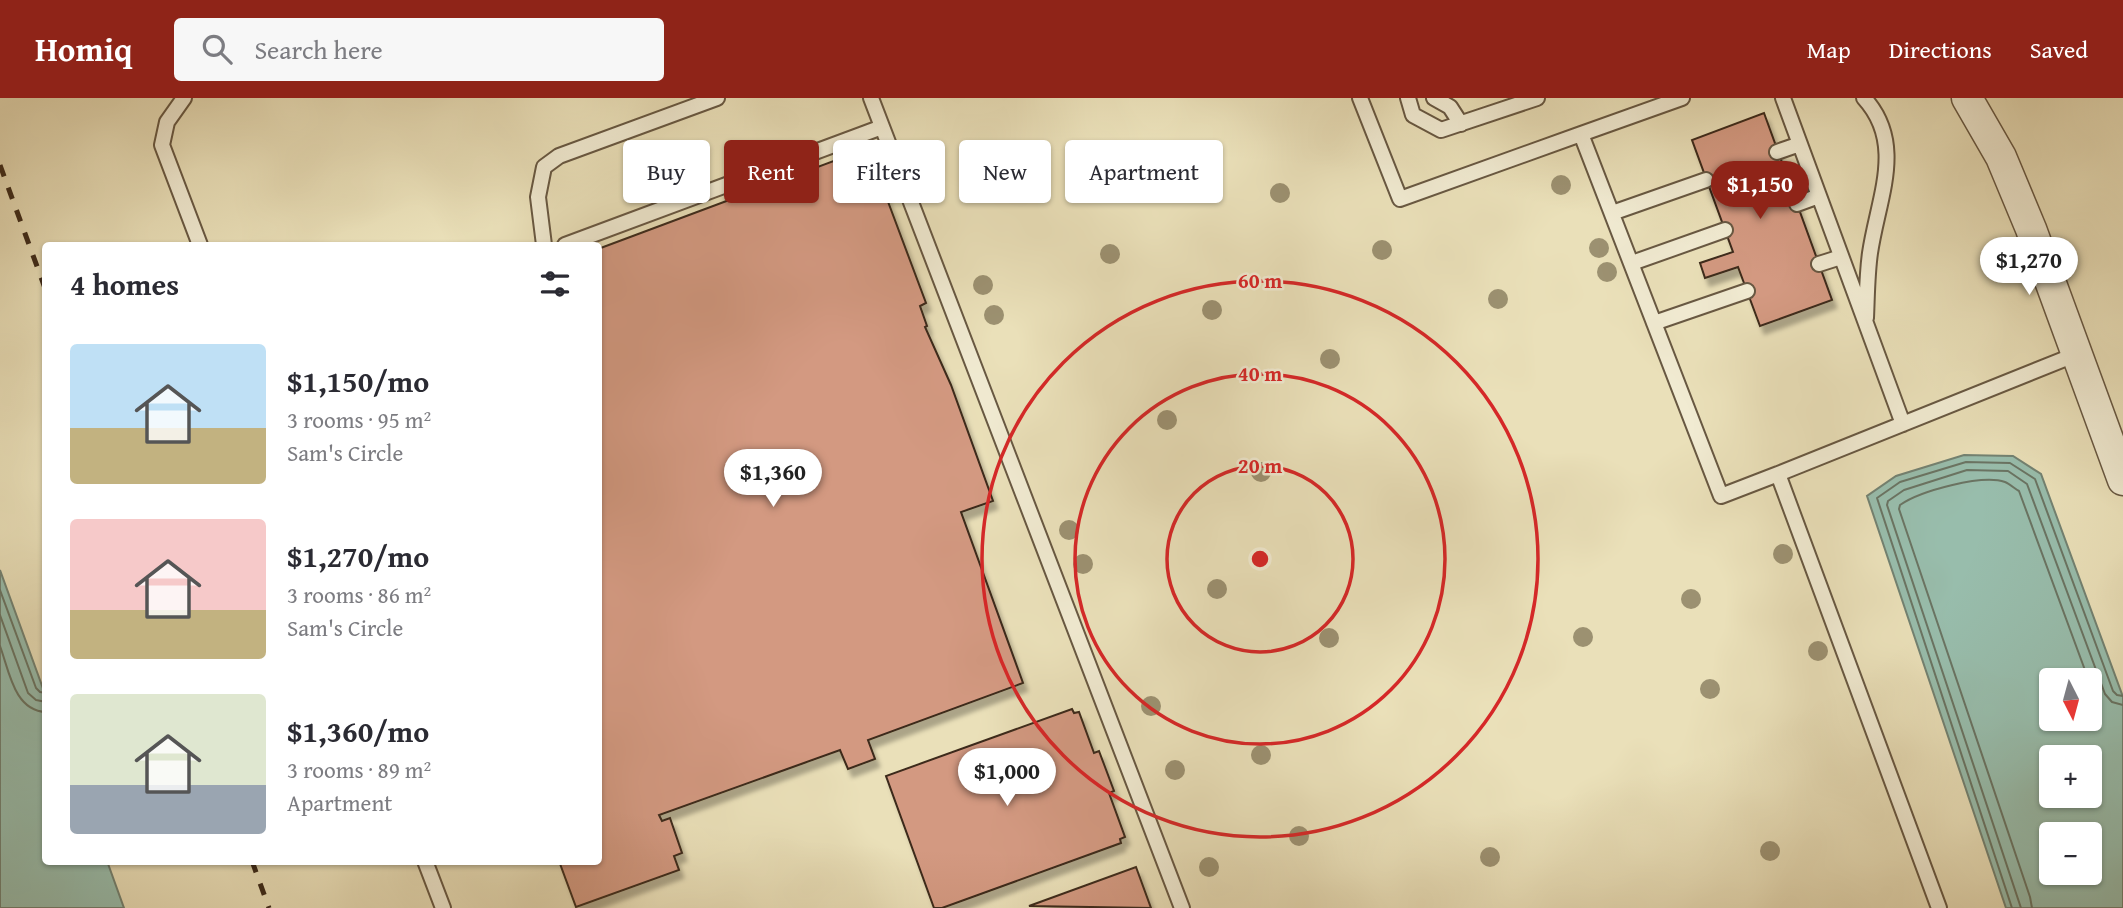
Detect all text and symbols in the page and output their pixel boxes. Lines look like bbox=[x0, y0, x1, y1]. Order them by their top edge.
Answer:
search box bbox=[174, 18, 664, 81]
text: Homiq bbox=[35, 25, 132, 73]
icon: search bbox=[198, 30, 236, 68]
text: Search here bbox=[254, 30, 383, 69]
text: Map bbox=[1807, 32, 1851, 67]
text: Directions bbox=[1889, 32, 1992, 67]
text: Saved bbox=[2030, 32, 2088, 67]
chip: Buy bbox=[623, 140, 710, 203]
chip: Rent bbox=[724, 140, 819, 203]
chip: Filters bbox=[833, 140, 945, 203]
chip: New bbox=[959, 140, 1051, 203]
chip: Apartment bbox=[1065, 140, 1223, 203]
pin: $1,150 bbox=[1703, 162, 1817, 221]
text: $1,150 bbox=[1727, 167, 1793, 200]
pin: $1,270 bbox=[1972, 238, 2086, 297]
text: $1,270 bbox=[1996, 243, 2062, 276]
text: 4 homes bbox=[70, 262, 179, 306]
icon: filters bbox=[536, 265, 574, 303]
text: 60 m bbox=[1238, 265, 1282, 296]
text: 40 m bbox=[1238, 358, 1282, 389]
text: $1,150/mo bbox=[287, 359, 429, 403]
icon: home bbox=[126, 372, 210, 456]
text: 3 rooms · 95 m² bbox=[287, 403, 431, 436]
text: Sam's Circle bbox=[287, 436, 403, 469]
pin: $1,360 bbox=[716, 450, 830, 509]
text: 20 m bbox=[1238, 450, 1282, 481]
text: $1,360 bbox=[740, 455, 806, 488]
text: $1,270/mo bbox=[287, 534, 429, 578]
icon: home bbox=[126, 547, 210, 631]
centre of rings bbox=[1248, 547, 1272, 571]
text: 3 rooms · 86 m² bbox=[287, 578, 431, 611]
text: Sam's Circle bbox=[287, 611, 403, 644]
north arrow bbox=[2039, 668, 2102, 732]
map controls bbox=[2039, 668, 2102, 885]
text: $1,360/mo bbox=[287, 709, 429, 753]
icon: home bbox=[126, 722, 210, 806]
button: + bbox=[2039, 745, 2102, 808]
pin: $1,000 bbox=[950, 748, 1064, 808]
text: 3 rooms · 89 m² bbox=[287, 753, 431, 786]
text: $1,000 bbox=[974, 754, 1040, 787]
text: Apartment bbox=[287, 786, 392, 819]
button: − bbox=[2039, 822, 2102, 885]

